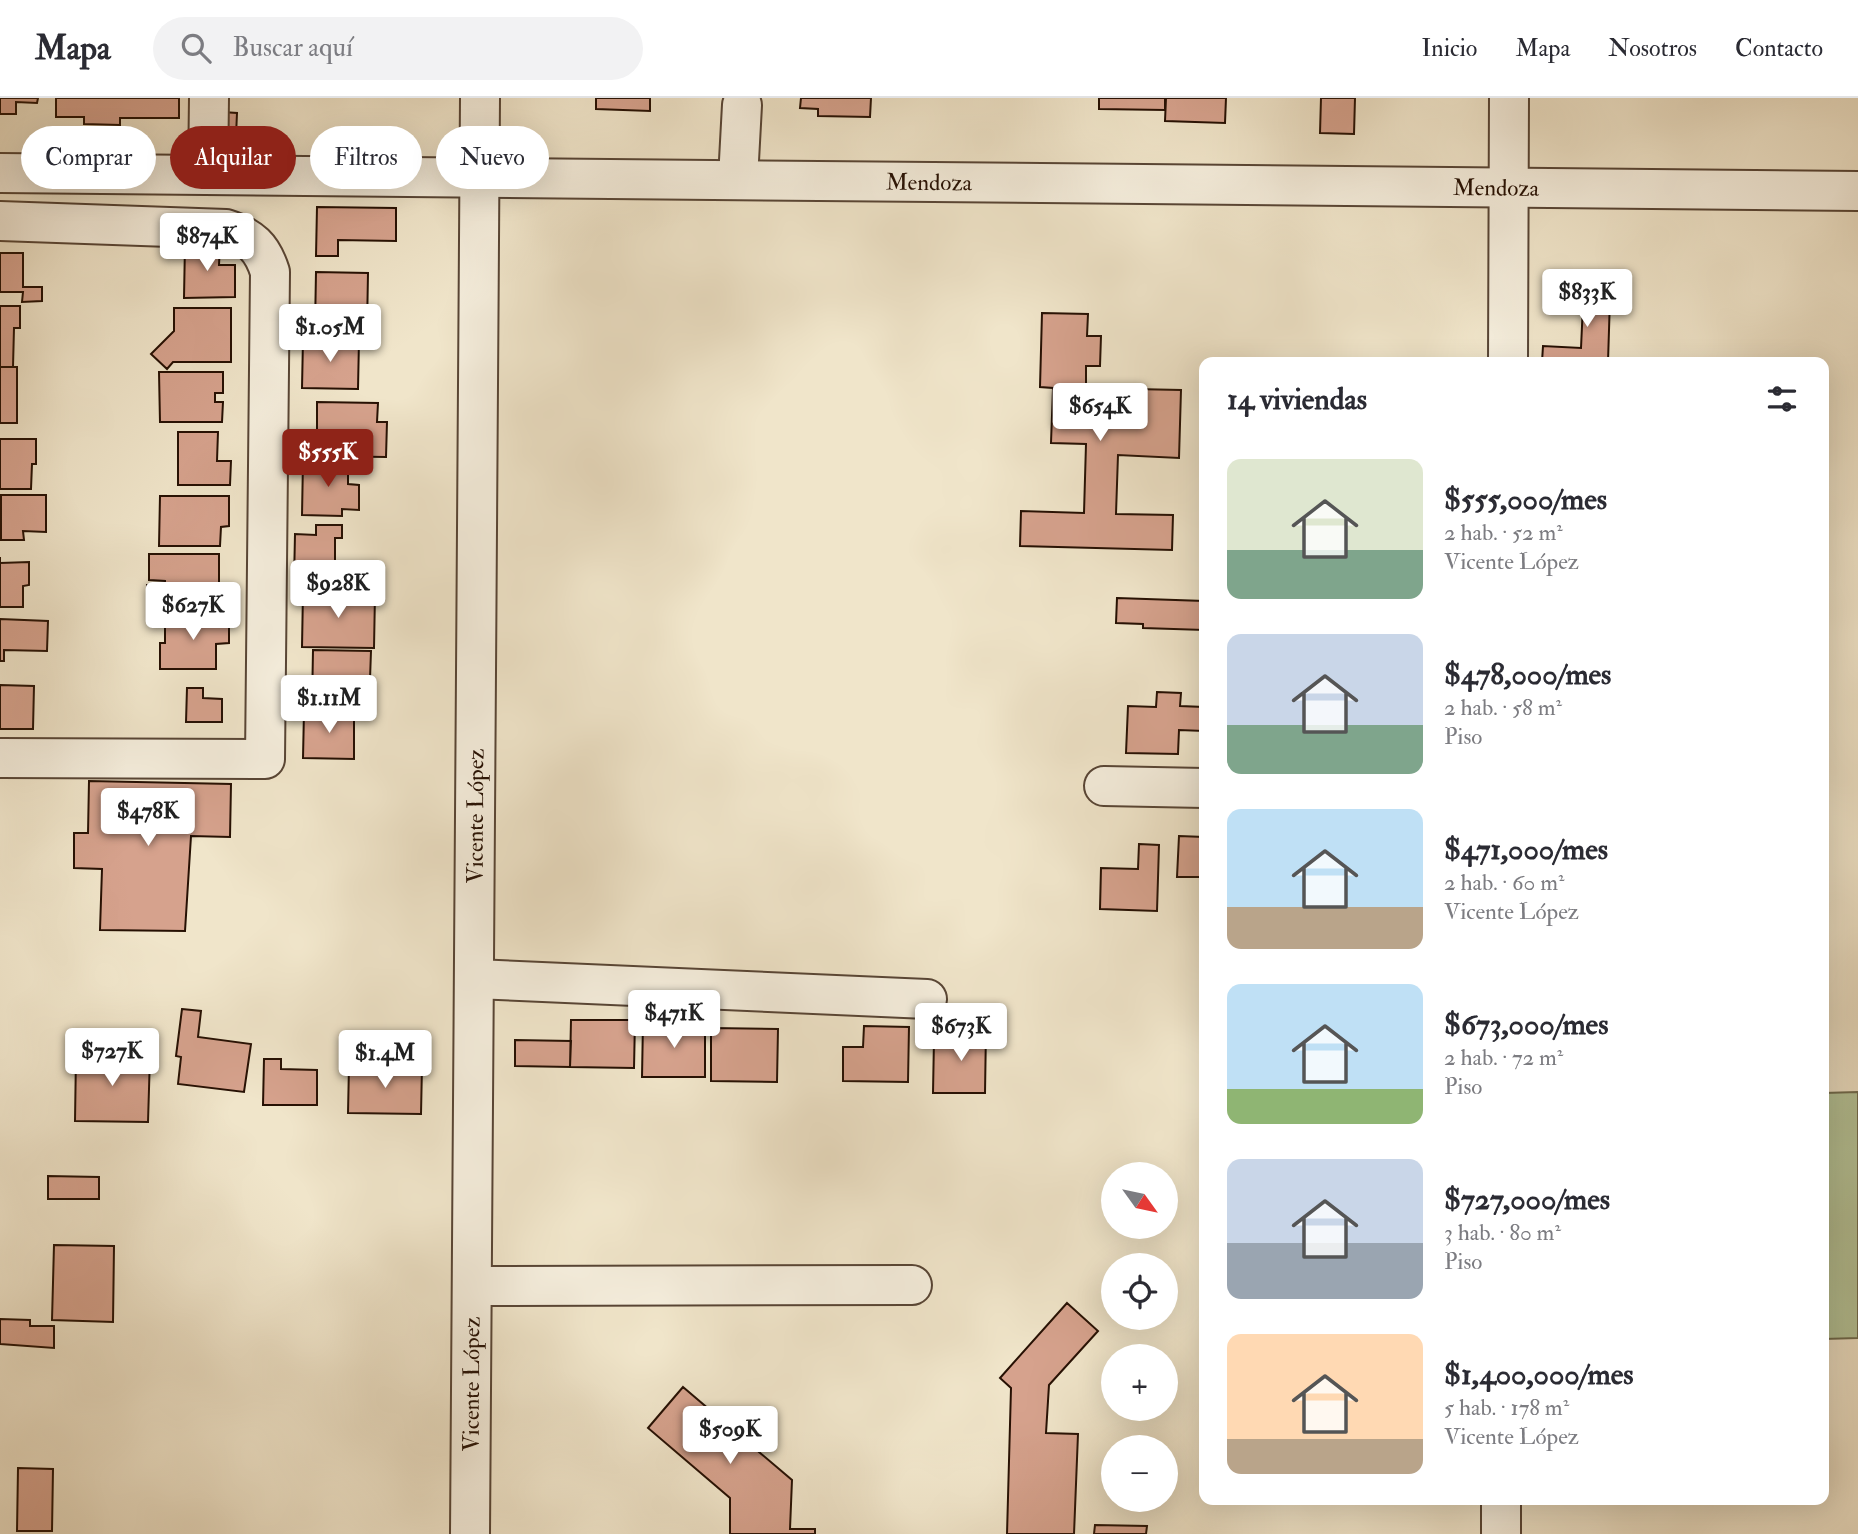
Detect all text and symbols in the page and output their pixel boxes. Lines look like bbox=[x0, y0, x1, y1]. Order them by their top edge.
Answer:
search box bbox=[153, 17, 643, 80]
text: Mapa bbox=[35, 28, 111, 69]
icon: search bbox=[177, 29, 215, 67]
text: Buscar aquí bbox=[233, 32, 353, 64]
text: Inicio bbox=[1422, 33, 1477, 64]
text: Mapa bbox=[1515, 33, 1570, 64]
text: Nosotros bbox=[1608, 33, 1697, 64]
text: Contacto bbox=[1735, 33, 1823, 64]
chip: Comprar bbox=[21, 126, 156, 189]
chip: Alquilar bbox=[170, 126, 296, 189]
chip: Filtros bbox=[310, 126, 422, 189]
chip: Nuevo bbox=[436, 126, 549, 189]
street label: Mendoza bbox=[886, 167, 973, 197]
street label: Mendoza bbox=[1453, 173, 1540, 202]
pin: $874K bbox=[158, 214, 256, 273]
text: $874K bbox=[176, 221, 238, 250]
pin: $833K bbox=[1538, 270, 1636, 329]
text: $833K bbox=[1558, 277, 1616, 306]
pin: $1.05M bbox=[273, 304, 387, 364]
text: $1.05M bbox=[295, 312, 365, 341]
icon: filters bbox=[1763, 380, 1801, 418]
text: 14 viviendas bbox=[1227, 381, 1367, 418]
pin: $654K bbox=[1051, 384, 1149, 443]
text: $654K bbox=[1069, 391, 1131, 420]
pin: $555K bbox=[279, 430, 377, 489]
text: $555K bbox=[298, 437, 358, 466]
text: $555,000/mes bbox=[1444, 481, 1607, 518]
icon: home bbox=[1283, 487, 1367, 571]
text: 2 hab. · 52 m² bbox=[1444, 518, 1563, 547]
text: Vicente López bbox=[1444, 547, 1579, 576]
pin: $928K bbox=[289, 560, 387, 620]
text: $928K bbox=[306, 568, 370, 597]
pin: $627K bbox=[144, 582, 242, 642]
text: $627K bbox=[162, 590, 224, 619]
text: $478,000/mes bbox=[1444, 656, 1611, 693]
icon: home bbox=[1283, 662, 1367, 746]
pin: $1.11M bbox=[272, 676, 386, 735]
text: $1.11M bbox=[297, 683, 361, 712]
text: 2 hab. · 58 m² bbox=[1444, 693, 1562, 722]
text: Piso bbox=[1444, 722, 1482, 751]
street label: Vicente López bbox=[460, 748, 491, 884]
pin: $478K bbox=[99, 788, 197, 848]
text: $478K bbox=[117, 796, 179, 825]
text: $471,000/mes bbox=[1444, 831, 1608, 868]
icon: home bbox=[1283, 837, 1367, 921]
text: 2 hab. · 60 m² bbox=[1444, 868, 1565, 897]
text: Vicente López bbox=[1444, 897, 1579, 926]
pin: $471K bbox=[625, 990, 723, 1050]
text: $471K bbox=[644, 998, 704, 1027]
pin: $673K bbox=[912, 1004, 1010, 1063]
text: $673,000/mes bbox=[1444, 1006, 1608, 1043]
text: $673K bbox=[931, 1011, 991, 1040]
icon: home bbox=[1283, 1012, 1367, 1096]
pin: $727K bbox=[63, 1028, 161, 1088]
pin: $1.4M bbox=[336, 1030, 434, 1090]
text: $727K bbox=[81, 1036, 143, 1065]
text: $1.4M bbox=[355, 1038, 415, 1067]
text: 2 hab. · 72 m² bbox=[1444, 1043, 1563, 1072]
text: Piso bbox=[1444, 1072, 1482, 1101]
north arrow bbox=[1101, 1162, 1178, 1239]
map controls bbox=[1101, 1162, 1178, 1512]
text: $727,000/mes bbox=[1444, 1181, 1610, 1218]
icon: home bbox=[1283, 1187, 1367, 1271]
text: 3 hab. · 80 m² bbox=[1444, 1218, 1561, 1247]
text: Piso bbox=[1444, 1247, 1482, 1276]
button: locate bbox=[1101, 1253, 1178, 1330]
street label: Vicente López bbox=[456, 1316, 487, 1452]
button: + bbox=[1101, 1344, 1178, 1421]
text: $1,400,000/mes bbox=[1444, 1356, 1634, 1393]
icon: home bbox=[1283, 1362, 1367, 1446]
text: 5 hab. · 178 m² bbox=[1444, 1393, 1569, 1422]
pin: $509K bbox=[681, 1406, 779, 1466]
text: $509K bbox=[699, 1414, 761, 1443]
text: Vicente López bbox=[1444, 1422, 1579, 1451]
button: − bbox=[1101, 1435, 1178, 1512]

